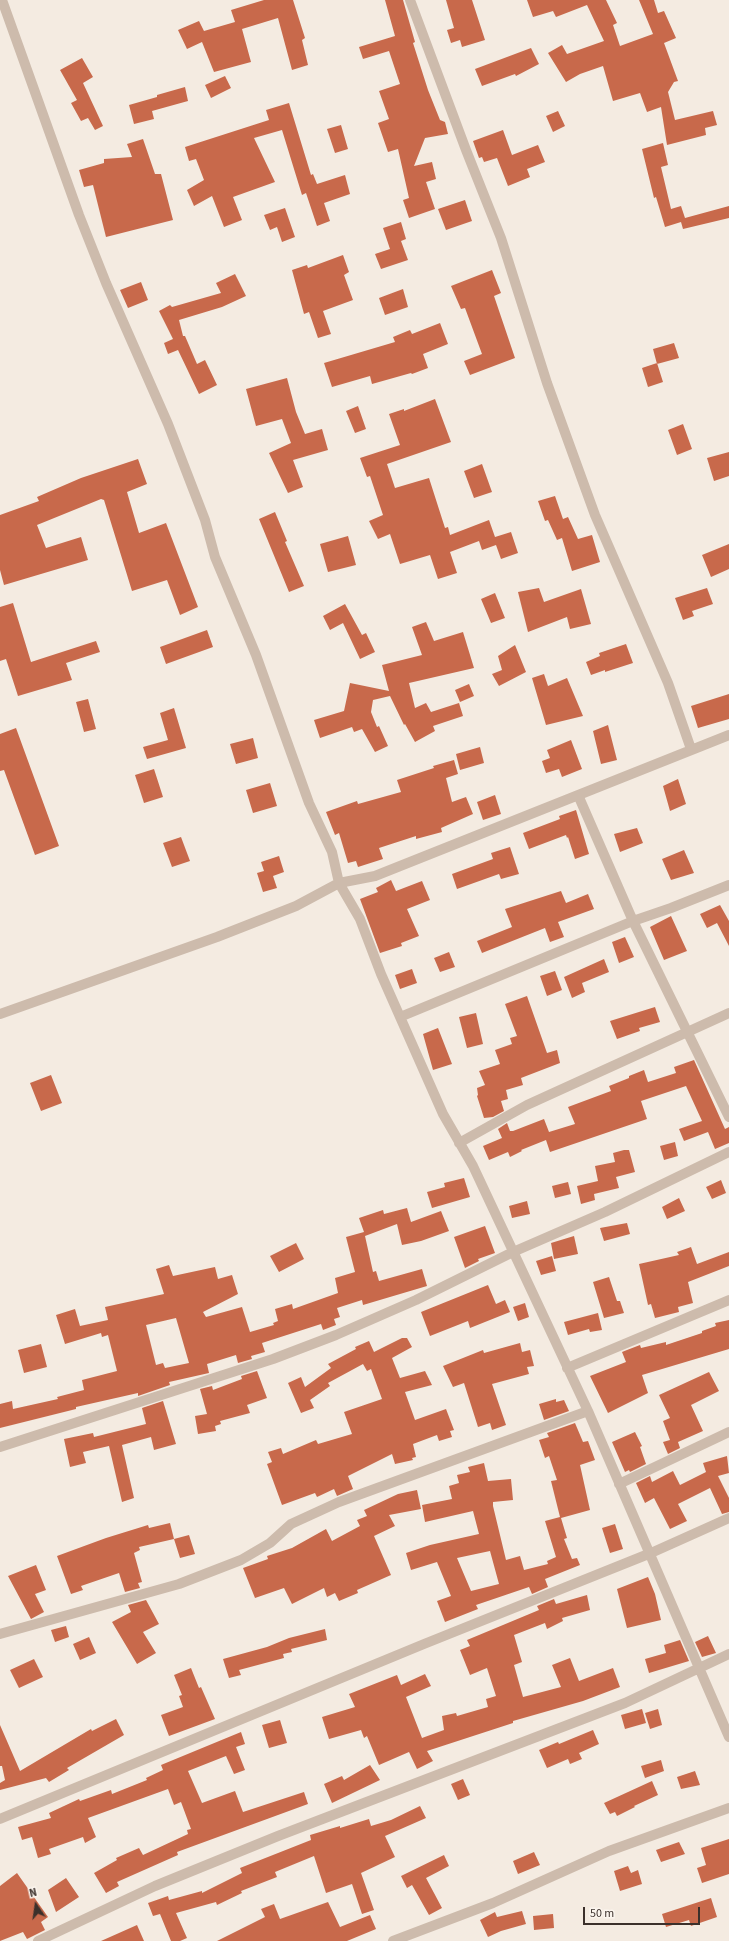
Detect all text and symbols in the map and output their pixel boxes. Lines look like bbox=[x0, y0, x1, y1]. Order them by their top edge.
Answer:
north arrow bbox=[16, 1885, 56, 1925]
text: N bbox=[28, 1885, 38, 1901]
scale bar bbox=[585, 1899, 702, 1925]
text: 50 m bbox=[590, 1905, 614, 1922]

